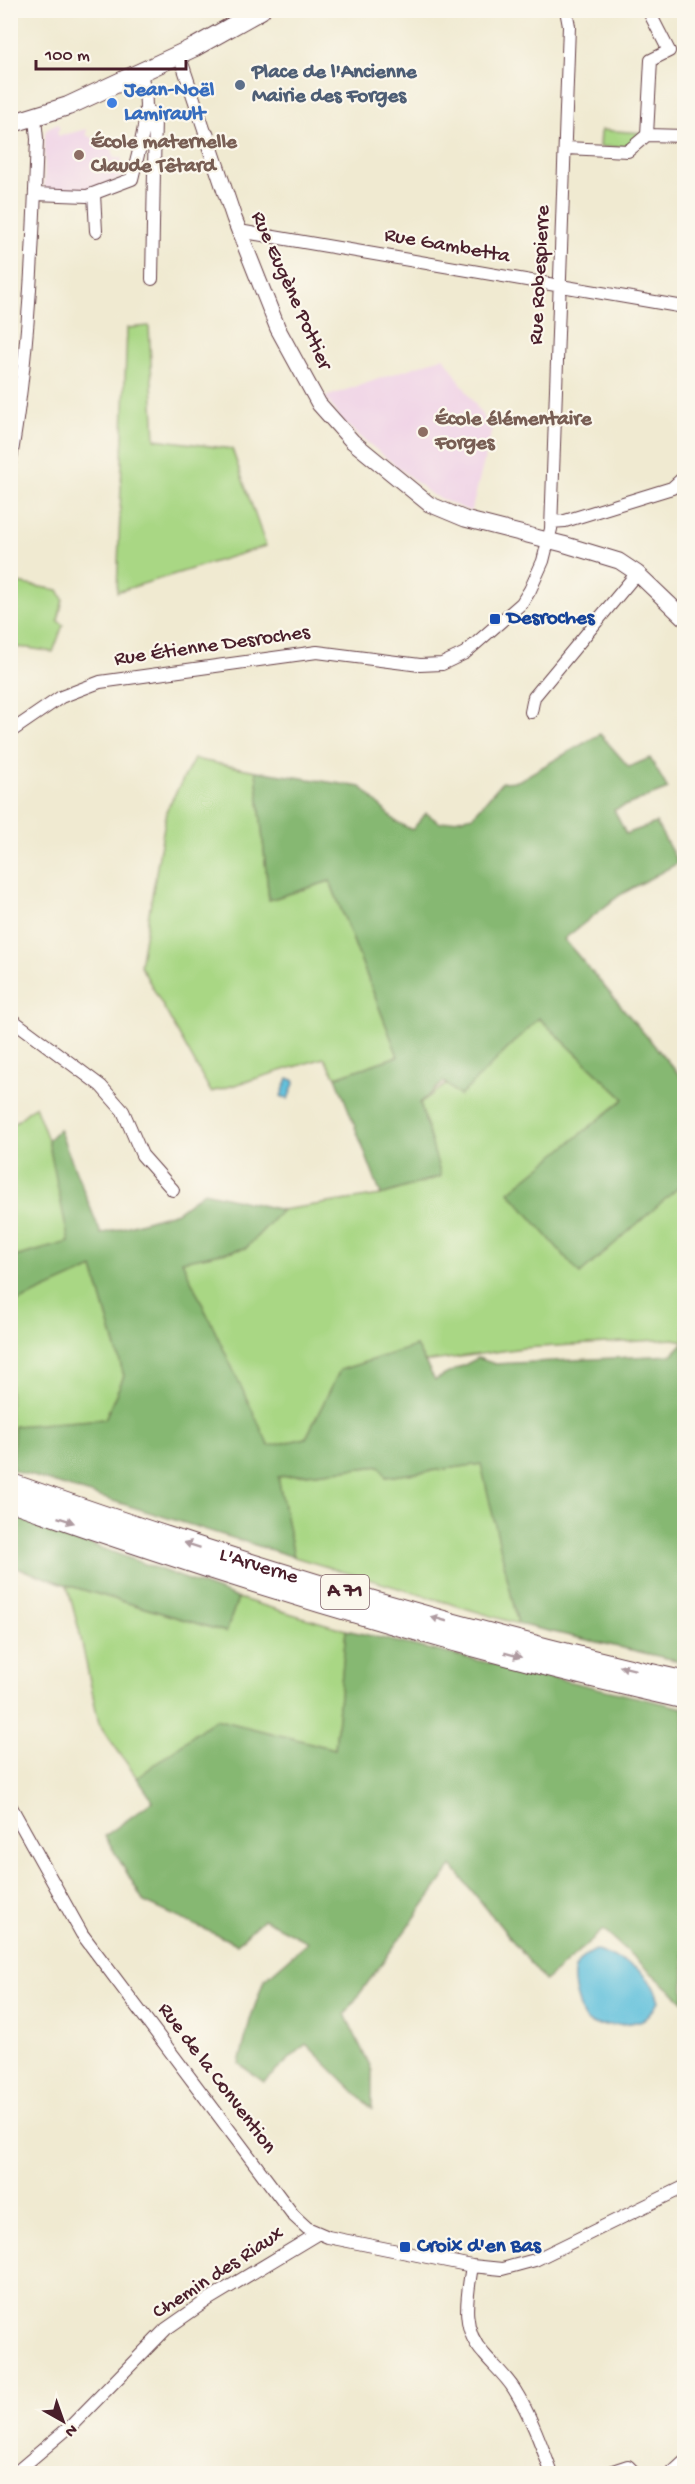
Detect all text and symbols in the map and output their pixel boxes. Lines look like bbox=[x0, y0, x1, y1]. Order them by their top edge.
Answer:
scale bar bbox=[36, 33, 186, 71]
text: 100 m bbox=[44, 46, 90, 67]
place label: Place de l'Ancienne Mairie des Forges bbox=[251, 61, 418, 110]
marker: Place de l'Ancienne Mairie des Forges bbox=[233, 78, 247, 92]
place label: Jean-Noël Lamirault bbox=[123, 79, 215, 128]
marker: Jean-Noël Lamirault bbox=[105, 96, 119, 110]
place label: École maternelle Claude Têtard bbox=[90, 131, 238, 180]
marker: École maternelle Claude Têtard bbox=[72, 148, 86, 162]
street label: Rue Robespierre bbox=[525, 203, 557, 345]
street label: Rue Eugène Pottier bbox=[244, 208, 337, 375]
street label: Rue Gambetta bbox=[382, 224, 513, 271]
place label: École élémentaire Forges bbox=[434, 408, 593, 457]
marker: École élémentaire Forges bbox=[416, 425, 430, 439]
place label: Desroches bbox=[505, 607, 596, 632]
marker: Desroches bbox=[488, 612, 502, 626]
street label: Rue Étienne Desroches bbox=[113, 621, 313, 673]
one-way arrow bbox=[57, 1515, 75, 1525]
one-way arrow bbox=[183, 1540, 201, 1550]
street label: L'Arverne bbox=[216, 1543, 302, 1591]
road number: A 71 bbox=[321, 1575, 369, 1609]
one-way arrow bbox=[430, 1614, 448, 1624]
one-way arrow bbox=[504, 1651, 523, 1661]
one-way arrow bbox=[618, 1663, 637, 1673]
street label: Rue de la Convention bbox=[151, 1999, 281, 2159]
street label: Chemin des Riaux bbox=[149, 2222, 289, 2326]
place label: Croix d'en Bas bbox=[416, 2235, 542, 2260]
marker: Croix d'en Bas bbox=[398, 2240, 412, 2254]
north arrow bbox=[33, 2391, 93, 2451]
text: N bbox=[60, 2419, 81, 2441]

